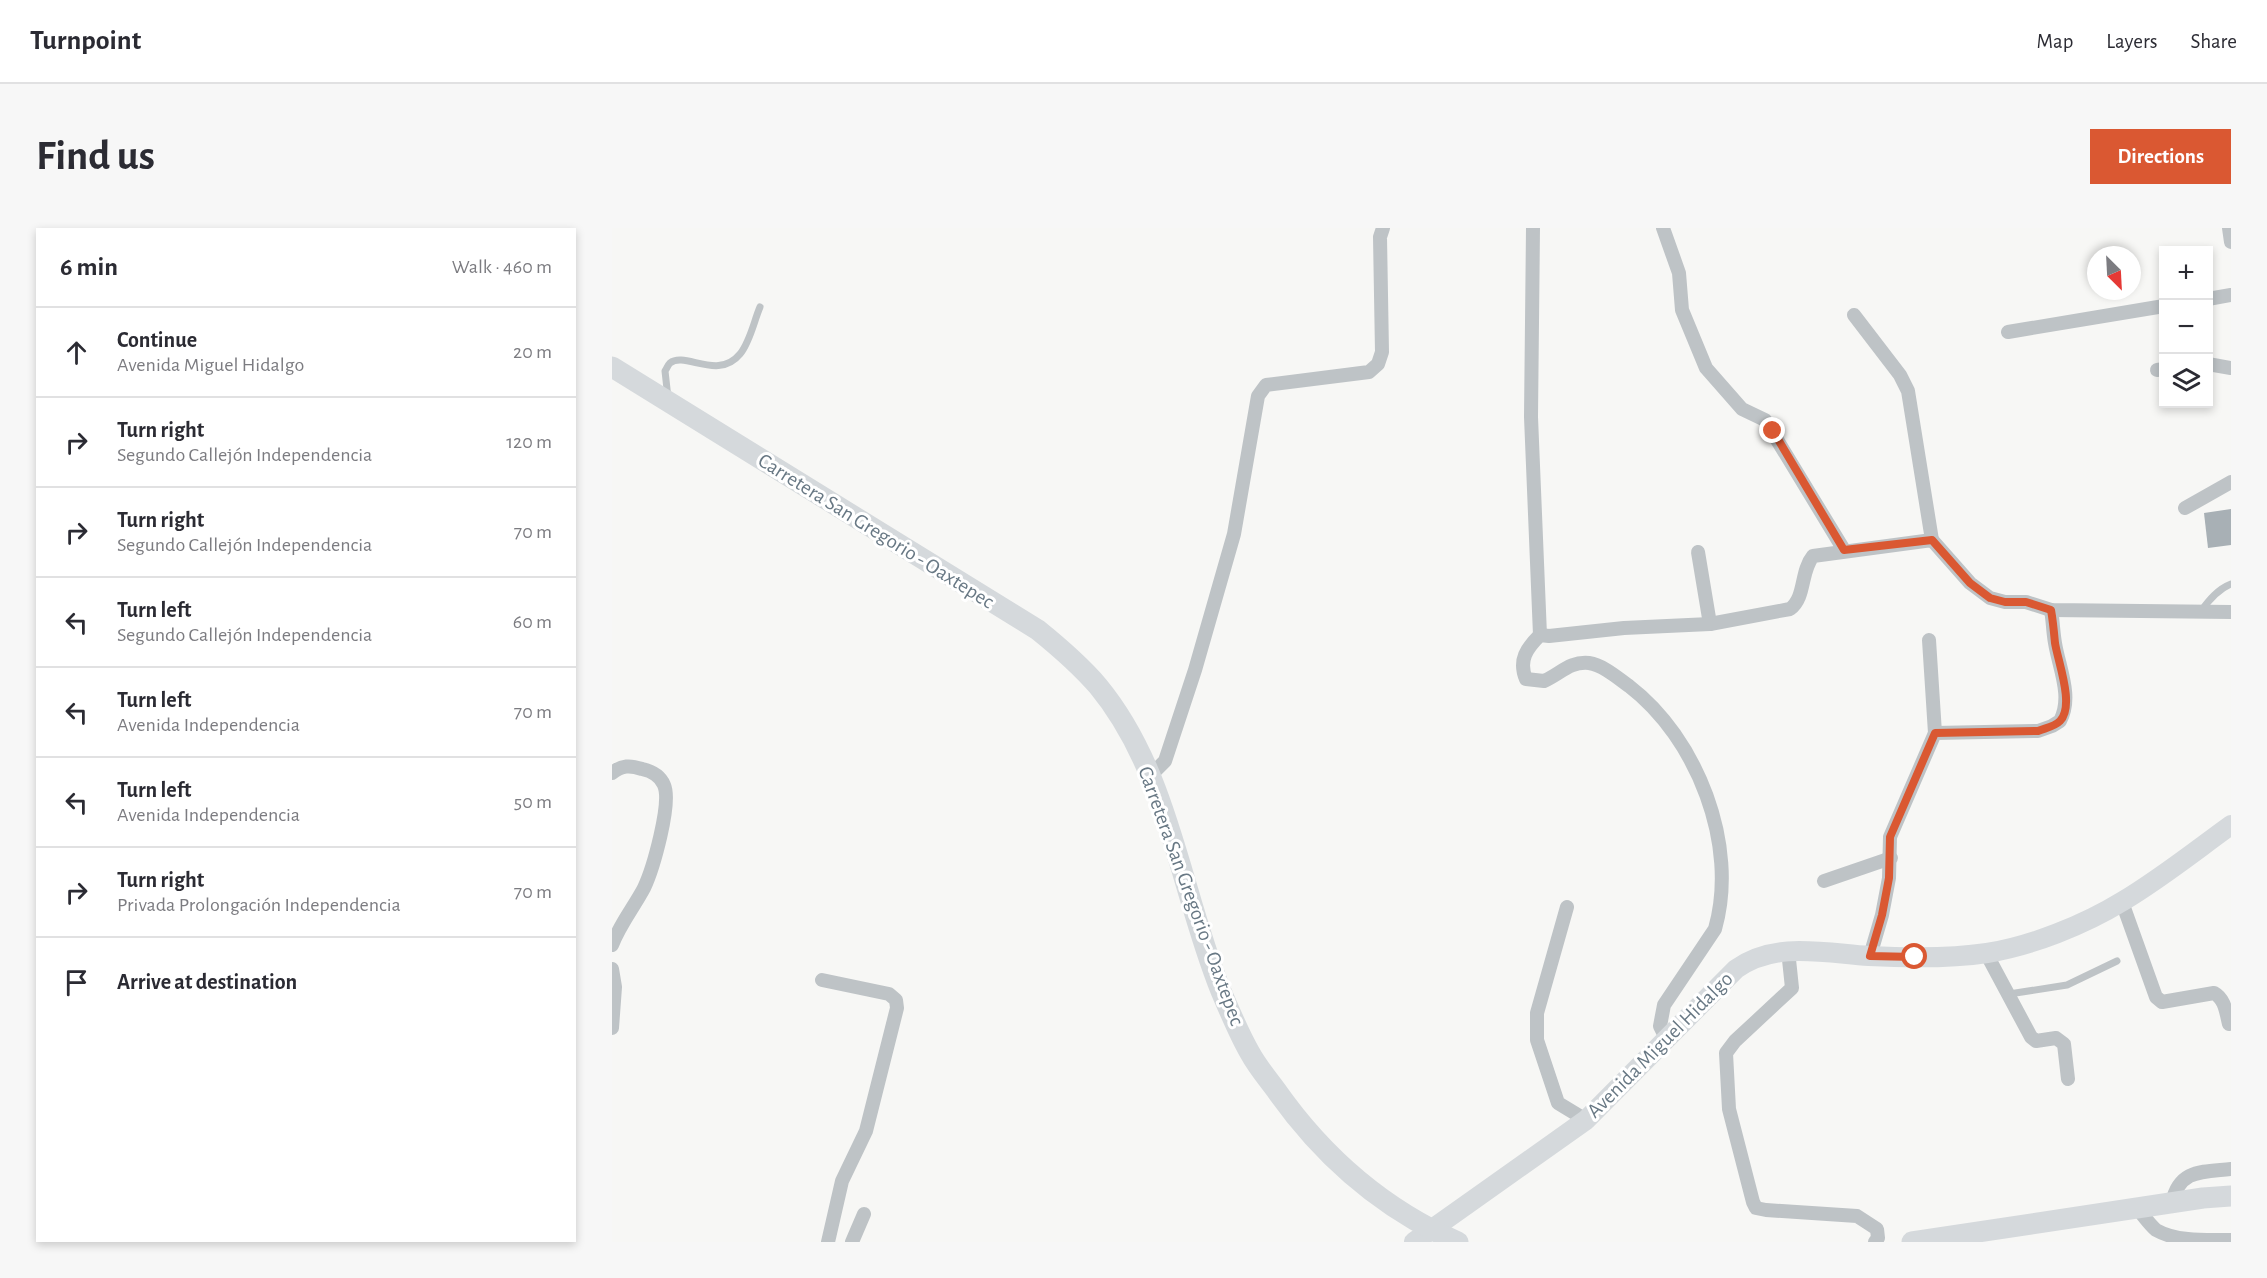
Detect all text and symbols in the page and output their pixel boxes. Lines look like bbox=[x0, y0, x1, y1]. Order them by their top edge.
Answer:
text: Turnpoint bbox=[30, 27, 141, 55]
text: Map bbox=[2037, 31, 2073, 52]
text: Layers bbox=[2106, 31, 2157, 52]
text: Share bbox=[2190, 31, 2237, 52]
button: Directions bbox=[2090, 129, 2231, 184]
text: Find us bbox=[36, 135, 155, 177]
north arrow bbox=[2087, 246, 2141, 300]
map controls bbox=[2159, 246, 2213, 408]
button: + bbox=[2159, 246, 2213, 300]
text: 6 min bbox=[60, 254, 118, 280]
text: Walk · 460 m bbox=[452, 257, 552, 277]
button: − bbox=[2159, 300, 2213, 354]
text: Continue bbox=[117, 329, 197, 351]
icon: ahead bbox=[60, 336, 93, 369]
text: 20 m bbox=[513, 342, 552, 362]
button: layers bbox=[2159, 354, 2213, 408]
text: Avenida Miguel Hidalgo bbox=[117, 355, 304, 375]
route end bbox=[1759, 417, 1785, 443]
text: Turn right bbox=[117, 419, 204, 441]
icon: right bbox=[60, 426, 93, 459]
text: 120 m bbox=[506, 432, 552, 452]
text: Segundo Callejón Independencia bbox=[117, 445, 372, 465]
street label: Carretera San Gregorio - Oaxtepec bbox=[754, 450, 998, 612]
text: Turn right bbox=[117, 509, 204, 531]
icon: right bbox=[60, 516, 93, 549]
text: 70 m bbox=[514, 522, 552, 542]
text: Segundo Callejón Independencia bbox=[117, 535, 372, 555]
text: Turn left bbox=[117, 599, 191, 621]
icon: left bbox=[60, 606, 93, 639]
text: 60 m bbox=[513, 612, 552, 632]
text: Segundo Callejón Independencia bbox=[117, 625, 372, 645]
text: Turn left bbox=[117, 689, 191, 711]
icon: left bbox=[60, 696, 93, 729]
text: 70 m bbox=[514, 702, 552, 722]
text: Avenida Independencia bbox=[117, 715, 300, 735]
street label: Carretera San Gregorio - Oaxtepec bbox=[1134, 764, 1248, 1028]
text: Turn left bbox=[117, 779, 191, 801]
icon: left bbox=[60, 786, 93, 819]
text: 50 m bbox=[514, 792, 552, 812]
text: Avenida Independencia bbox=[117, 805, 300, 825]
text: Turn right bbox=[117, 869, 204, 891]
icon: right bbox=[60, 876, 93, 909]
text: 70 m bbox=[514, 882, 552, 902]
text: Privada Prolongación Independencia bbox=[117, 895, 401, 915]
route start bbox=[1901, 943, 1927, 969]
icon: arrive bbox=[60, 966, 93, 999]
street label: Avenida Miguel Hidalgo bbox=[1583, 968, 1737, 1122]
text: Arrive at destination bbox=[117, 971, 297, 993]

